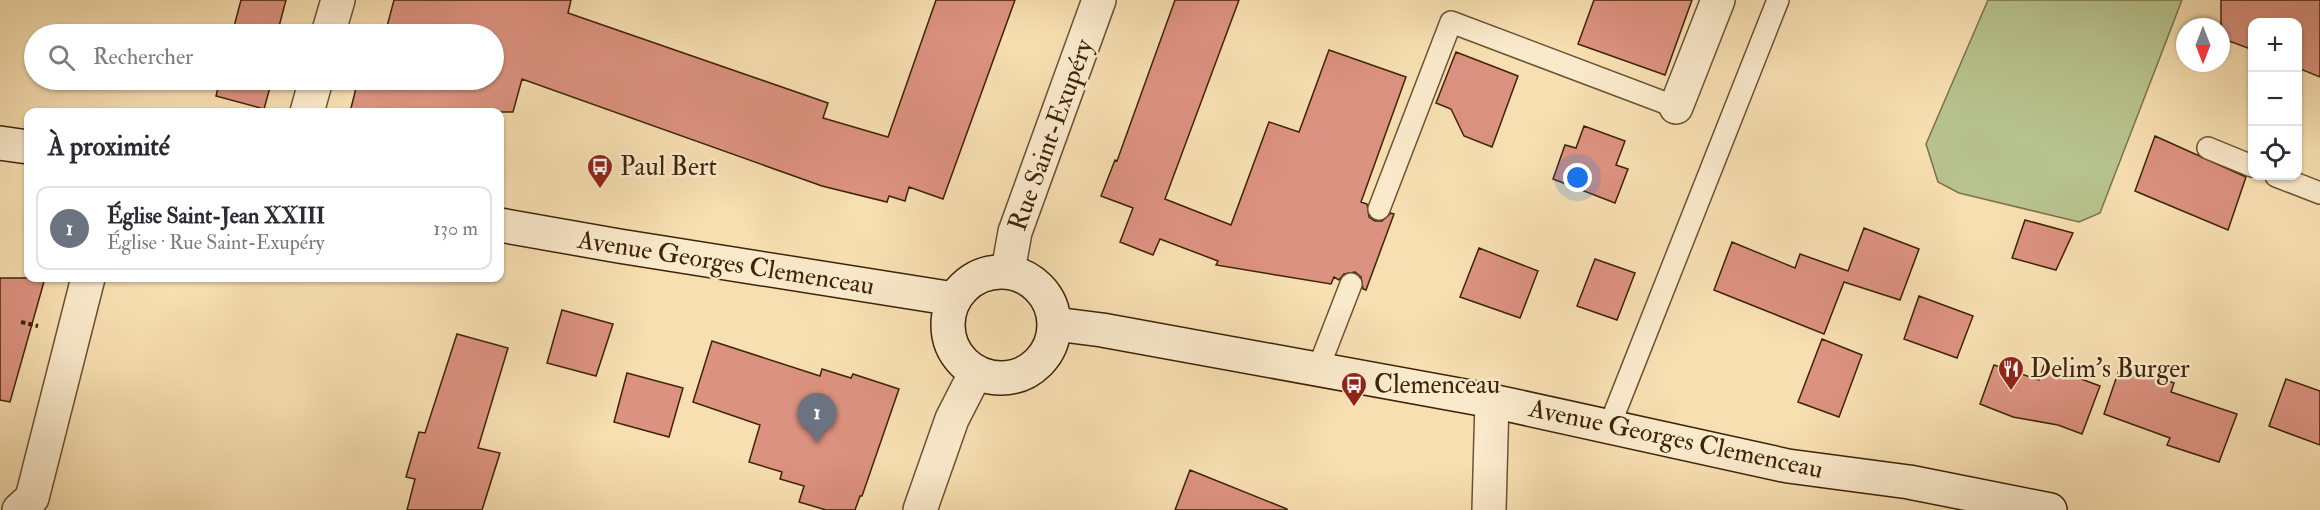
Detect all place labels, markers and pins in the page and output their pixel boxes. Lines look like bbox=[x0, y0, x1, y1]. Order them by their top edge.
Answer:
place label: Paul Bert bbox=[620, 151, 717, 183]
bus stop icon: Paul Bert bbox=[585, 152, 615, 190]
place label: Delim's Burger bbox=[2030, 353, 2190, 385]
restaurant icon: Delim's Burger bbox=[1996, 354, 2026, 392]
place label: Clemenceau bbox=[1374, 369, 1500, 401]
bus stop icon: Clemenceau bbox=[1339, 370, 1369, 408]
pin: 1 bbox=[798, 394, 836, 443]

